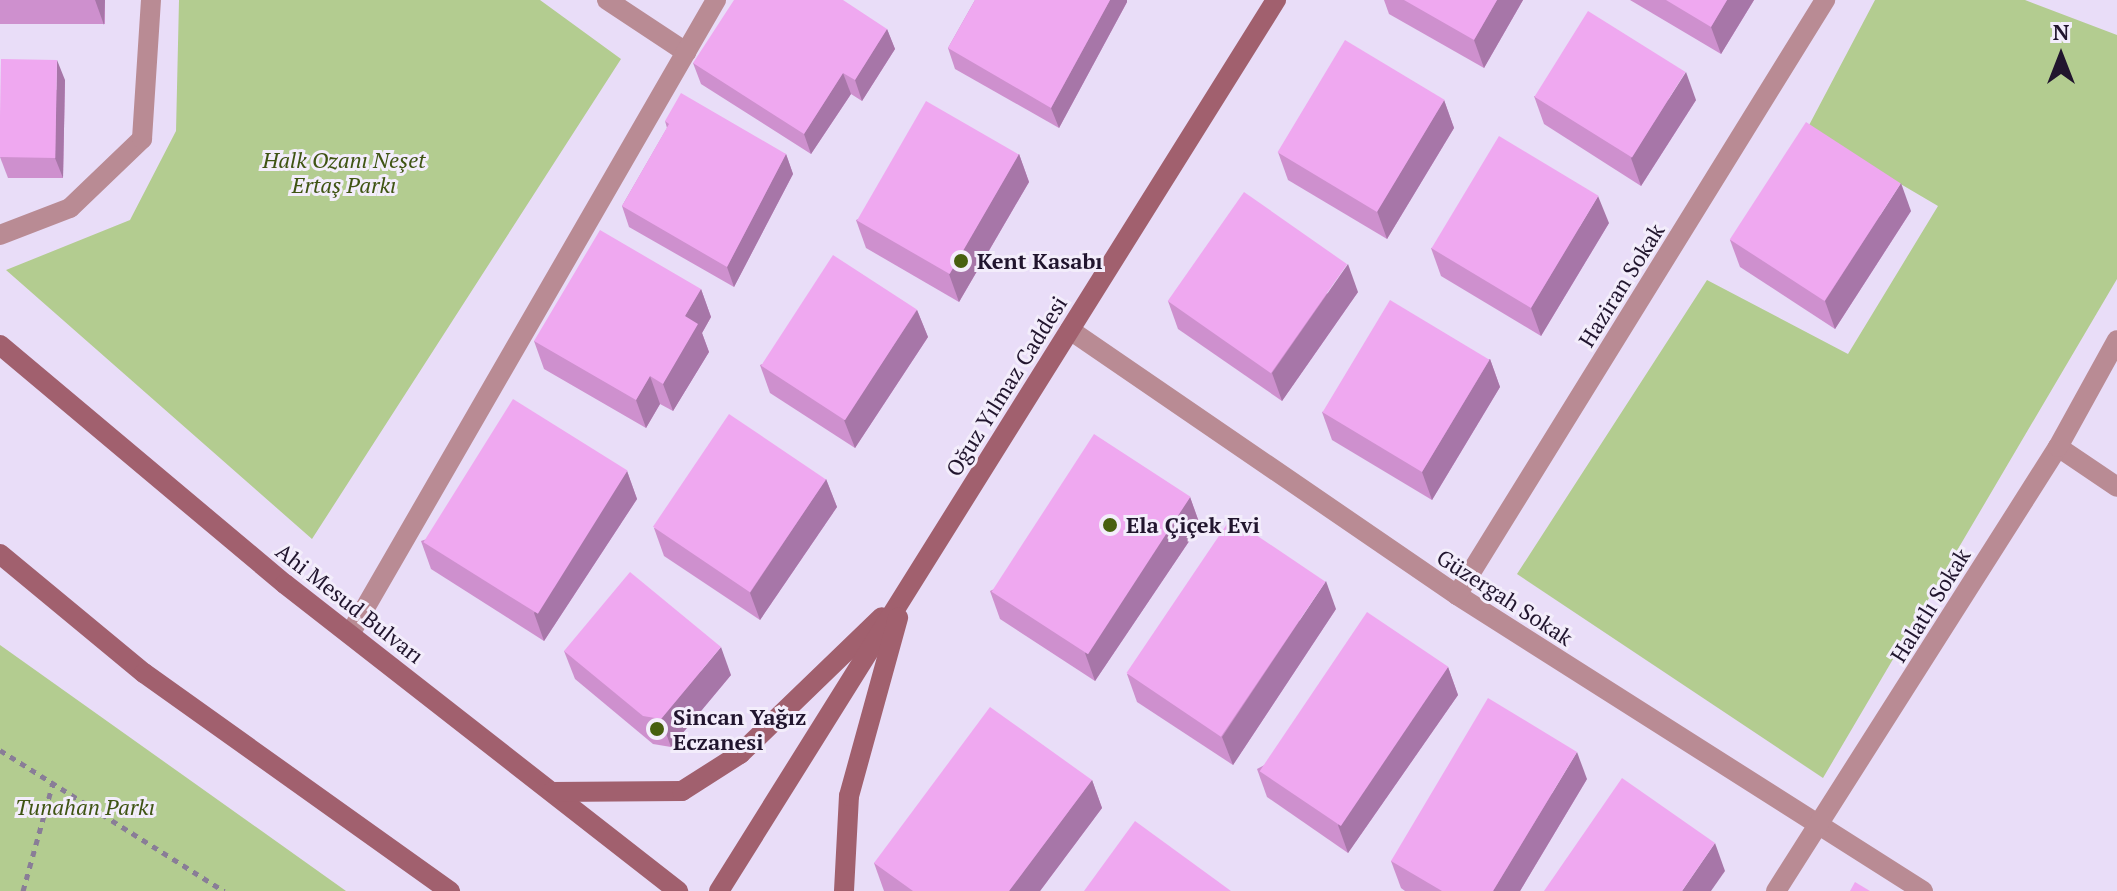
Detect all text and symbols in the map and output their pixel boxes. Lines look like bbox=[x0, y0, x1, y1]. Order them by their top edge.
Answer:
north arrow bbox=[2021, 16, 2101, 96]
text: N bbox=[2053, 17, 2069, 46]
park label: Halk Ozanı Neşet Ertaş Parkı bbox=[262, 146, 426, 198]
street label: Haziran Sokak bbox=[1573, 219, 1669, 351]
place label: Kent Kasabı bbox=[977, 248, 1103, 274]
marker: Kent Kasabı bbox=[952, 252, 970, 270]
street label: Oğuz Yılmaz Caddesi bbox=[940, 291, 1072, 481]
place label: Ela Çiçek Evi bbox=[1126, 512, 1260, 538]
marker: Ela Çiçek Evi bbox=[1101, 516, 1119, 534]
street label: Ahi Mesud Bulvarı bbox=[271, 537, 429, 669]
street label: Güzergah Sokak bbox=[1432, 543, 1578, 651]
street label: Halatlı Sokak bbox=[1885, 543, 1975, 667]
place label: Sincan Yağız Eczanesi bbox=[673, 703, 806, 754]
marker: Sincan Yağız Eczanesi bbox=[648, 720, 666, 738]
park label: Tunahan Parkı bbox=[15, 794, 155, 820]

